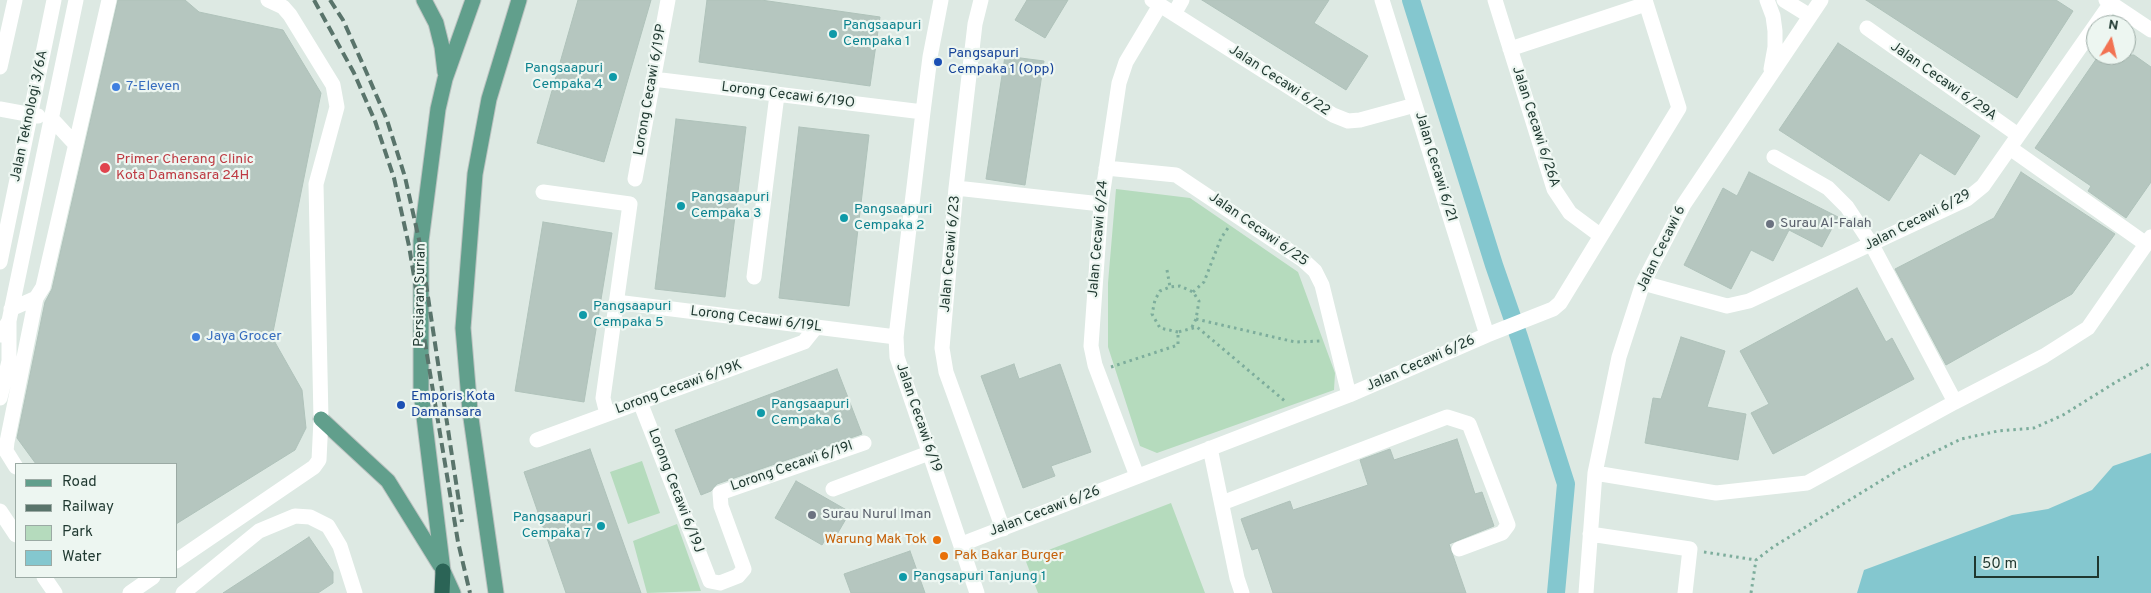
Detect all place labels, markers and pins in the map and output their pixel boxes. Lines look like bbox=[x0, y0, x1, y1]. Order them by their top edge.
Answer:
place label: Pangsaapuri Cempaka 1 bbox=[843, 18, 921, 50]
marker: Pangsaapuri Cempaka 1 bbox=[827, 28, 839, 40]
place label: Pangsapuri Cempaka 1 (Opp) bbox=[948, 46, 1054, 78]
marker: Pangsapuri Cempaka 1 (Opp) bbox=[932, 56, 944, 68]
place label: Pangsaapuri Cempaka 4 bbox=[525, 61, 603, 94]
marker: Pangsaapuri Cempaka 4 bbox=[607, 71, 619, 83]
place label: 7-Eleven bbox=[126, 79, 180, 95]
marker: 7-Eleven bbox=[110, 81, 122, 93]
place label: Primer Cherang Clinic Kota Damansara 24H bbox=[116, 152, 254, 184]
marker: Primer Cherang Clinic Kota Damansara 24H bbox=[98, 161, 112, 175]
place label: Pangsaapuri Cempaka 3 bbox=[691, 190, 769, 222]
marker: Pangsaapuri Cempaka 3 bbox=[675, 200, 687, 212]
place label: Pangsaapuri Cempaka 2 bbox=[854, 202, 932, 234]
marker: Pangsaapuri Cempaka 2 bbox=[838, 212, 850, 224]
place label: Surau Al-Falah bbox=[1780, 216, 1872, 232]
marker: Surau Al-Falah bbox=[1764, 218, 1776, 230]
place label: Pangsaapuri Cempaka 5 bbox=[593, 299, 671, 332]
marker: Pangsaapuri Cempaka 5 bbox=[577, 309, 589, 321]
place label: Jaya Grocer bbox=[206, 329, 282, 345]
marker: Jaya Grocer bbox=[190, 331, 202, 343]
place label: Emporis Kota Damansara bbox=[411, 389, 495, 422]
place label: Pangsaapuri Cempaka 6 bbox=[771, 397, 849, 430]
marker: Emporis Kota Damansara bbox=[395, 399, 407, 411]
marker: Pangsaapuri Cempaka 6 bbox=[755, 407, 767, 419]
place label: Surau Nurul Iman bbox=[822, 507, 931, 523]
marker: Surau Nurul Iman bbox=[806, 509, 818, 521]
place label: Pangsaapuri Cempaka 7 bbox=[513, 510, 591, 542]
marker: Pangsaapuri Cempaka 7 bbox=[595, 520, 607, 532]
place label: Warung Mak Tok bbox=[824, 532, 927, 548]
marker: Warung Mak Tok bbox=[931, 534, 943, 546]
place label: Pak Bakar Burger bbox=[954, 548, 1064, 564]
marker: Pak Bakar Burger bbox=[938, 550, 950, 562]
place label: Pangsapuri Tanjung 1 bbox=[913, 569, 1046, 585]
marker: Pangsapuri Tanjung 1 bbox=[897, 571, 909, 583]

